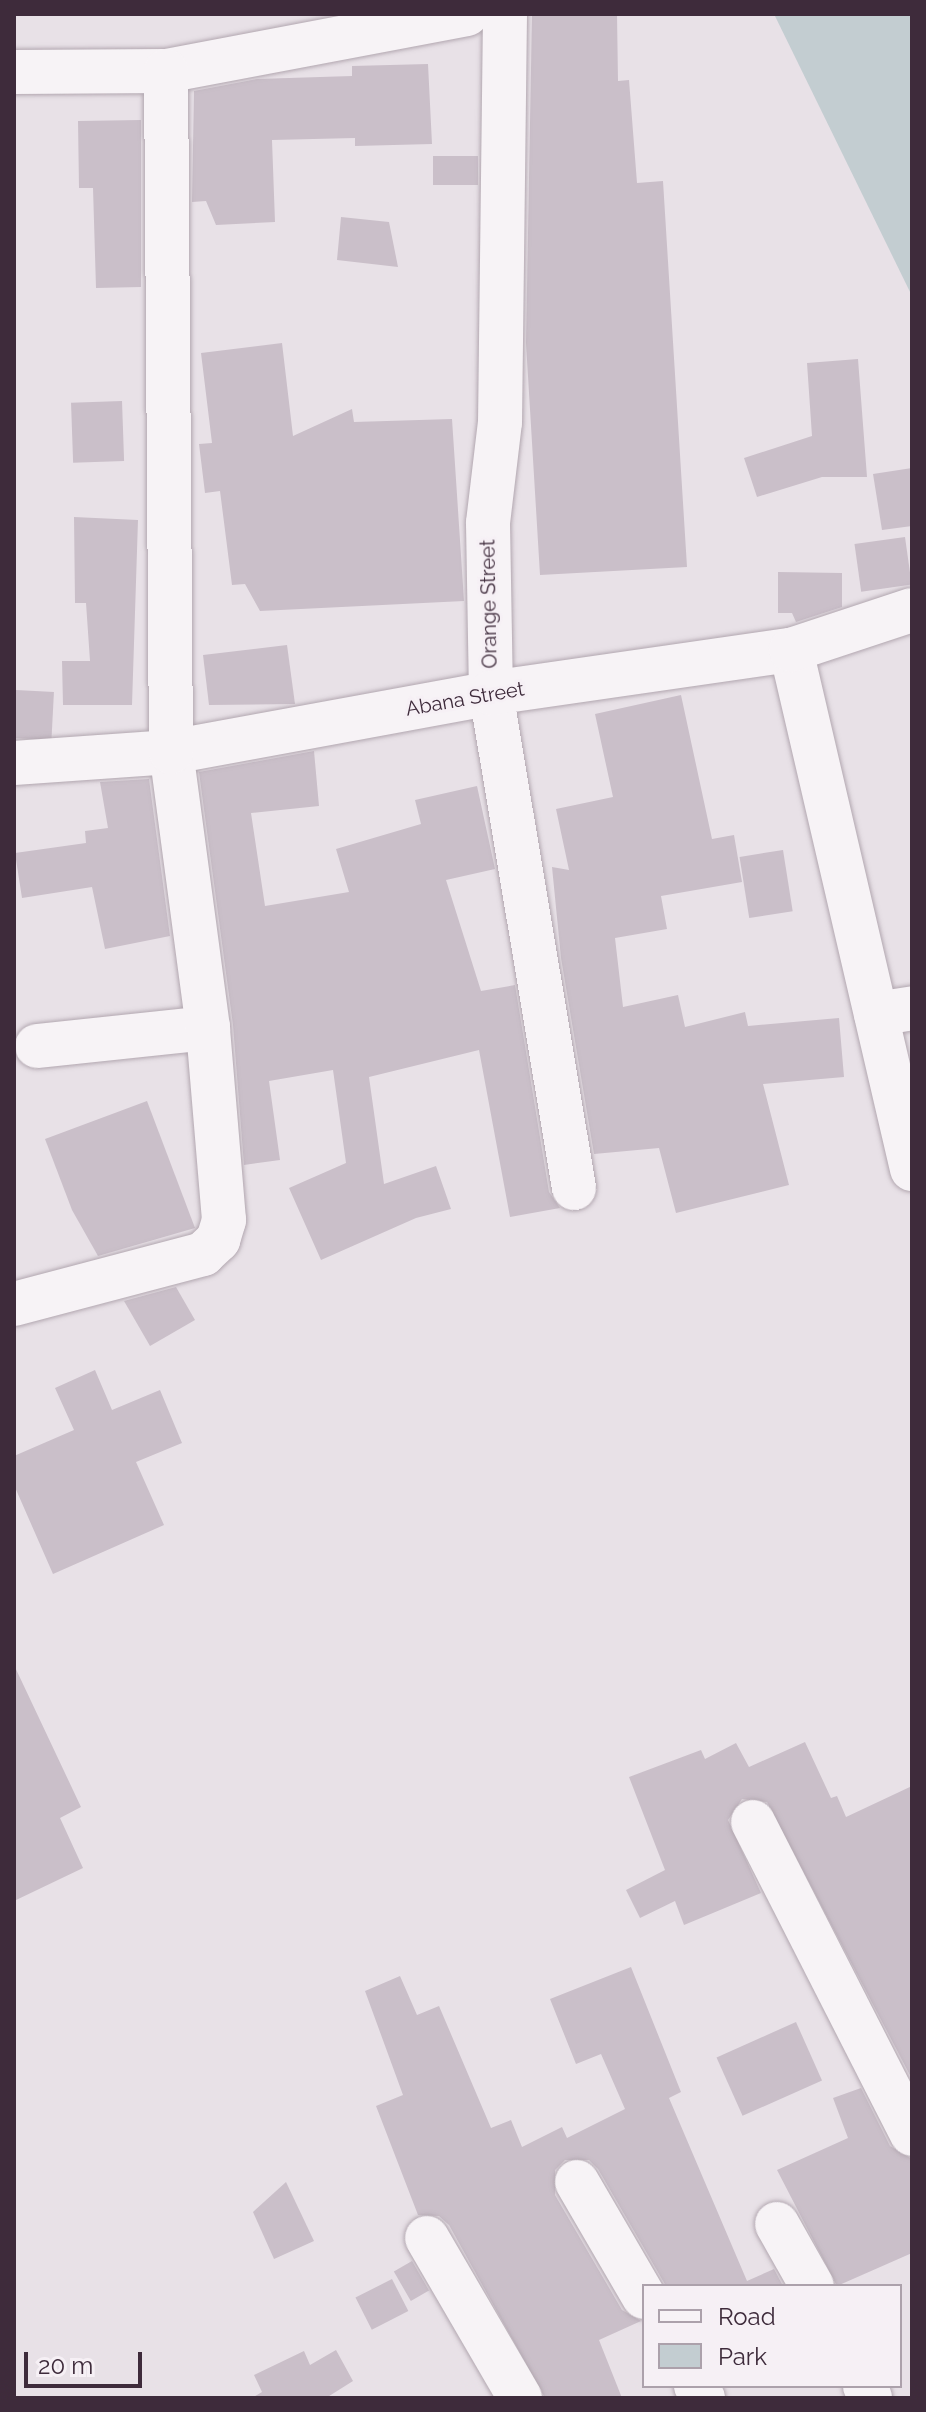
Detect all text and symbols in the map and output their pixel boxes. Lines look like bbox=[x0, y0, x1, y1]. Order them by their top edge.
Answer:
street label: Orange Street bbox=[476, 539, 502, 669]
street label: Abana Street bbox=[404, 677, 526, 721]
legend bbox=[642, 2284, 902, 2388]
text: Road bbox=[718, 2302, 776, 2331]
scale bar bbox=[28, 2336, 146, 2386]
text: Park bbox=[718, 2342, 767, 2371]
text: 20 m bbox=[38, 2351, 93, 2380]

